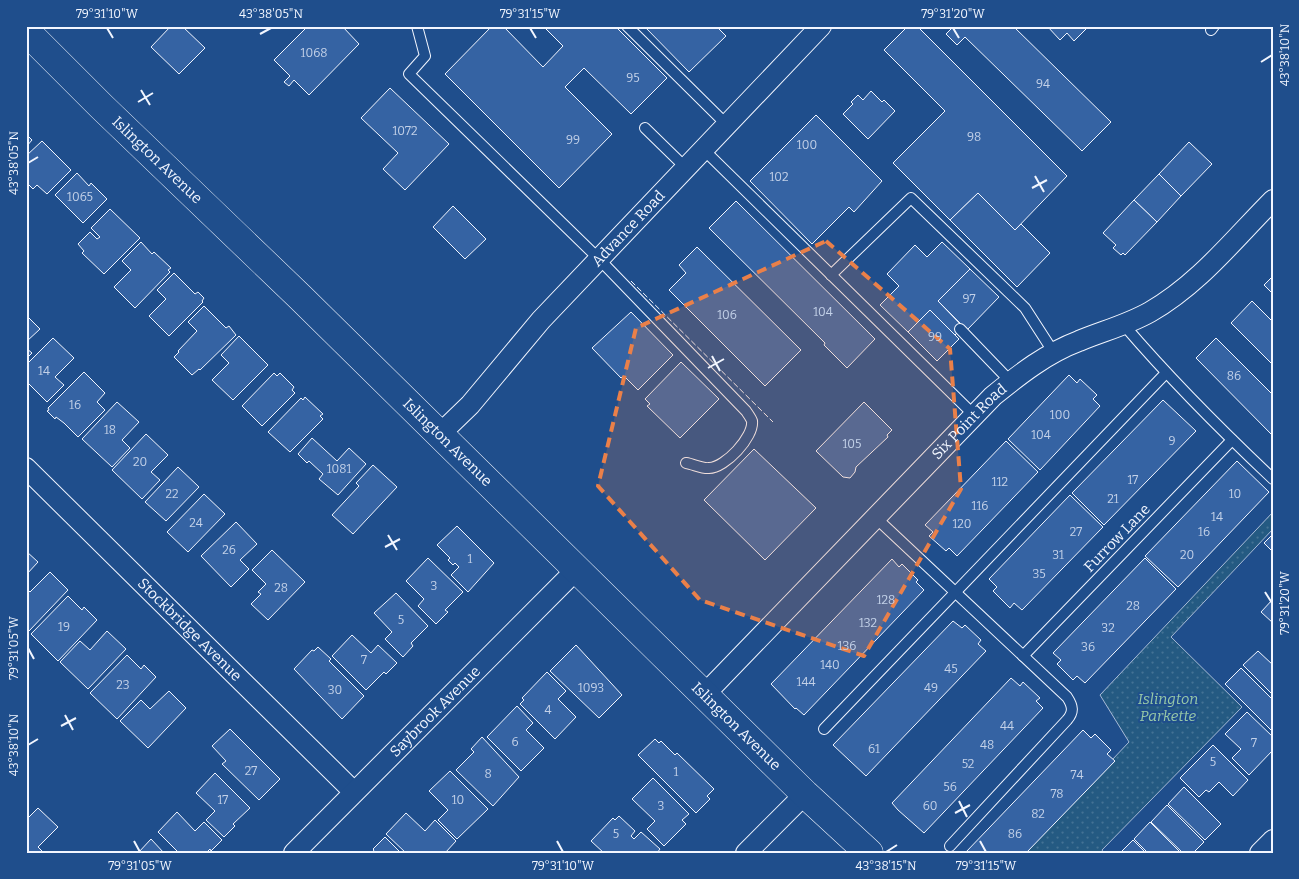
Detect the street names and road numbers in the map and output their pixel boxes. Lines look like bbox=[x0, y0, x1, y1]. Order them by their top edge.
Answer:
street label: Islington Avenue bbox=[108, 113, 206, 207]
street label: Advance Road bbox=[588, 187, 669, 270]
street label: Six Point Road bbox=[928, 380, 1010, 463]
street label: Islington Avenue bbox=[399, 394, 496, 490]
street label: Furrow Lane bbox=[1080, 500, 1154, 576]
street label: Stockbridge Avenue bbox=[134, 574, 245, 685]
street label: Saybrook Avenue bbox=[386, 662, 484, 760]
street label: Islington Avenue bbox=[688, 679, 785, 774]

